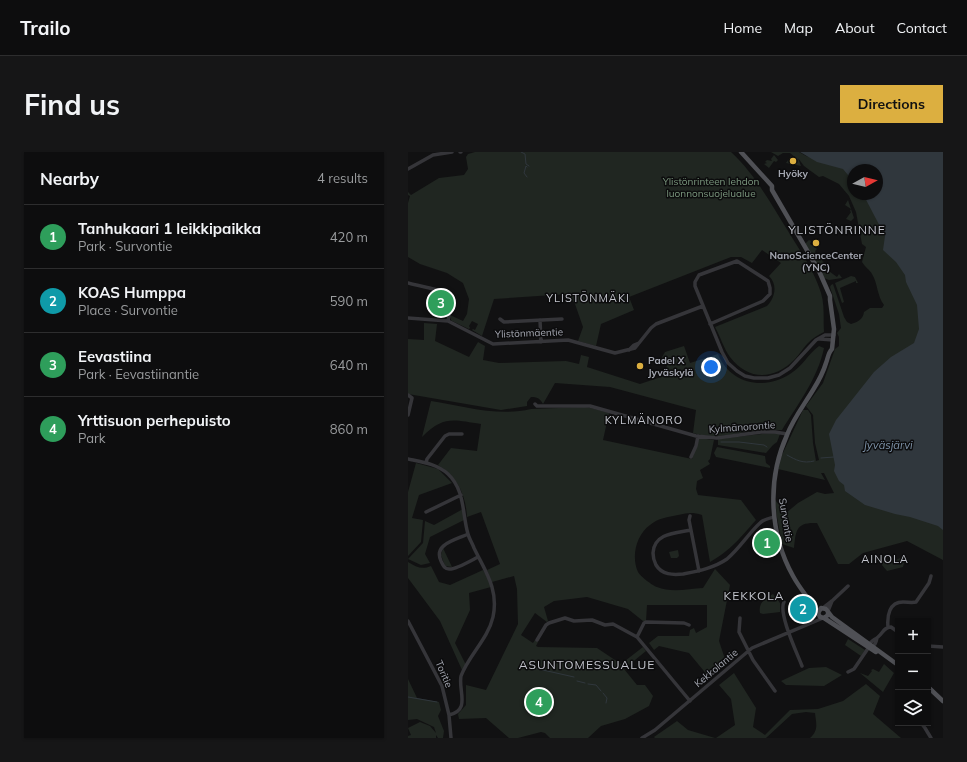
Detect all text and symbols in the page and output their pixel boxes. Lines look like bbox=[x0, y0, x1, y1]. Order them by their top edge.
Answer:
text: Trailo bbox=[20, 16, 71, 40]
text: Home bbox=[723, 19, 762, 37]
text: Map bbox=[784, 19, 813, 37]
text: About bbox=[835, 19, 875, 37]
text: Contact bbox=[897, 19, 947, 37]
button: Directions bbox=[840, 85, 943, 123]
text: Find us bbox=[24, 87, 120, 122]
marker: Hyöky bbox=[788, 156, 798, 166]
north arrow bbox=[847, 164, 883, 200]
place label: Hyöky bbox=[778, 167, 808, 180]
text: Nearby bbox=[40, 168, 99, 189]
text: 4 results bbox=[317, 170, 368, 186]
park label: Ylistönrinteen lehdon luonnonsuojelualue bbox=[662, 175, 759, 200]
text: Tanhukaari 1 leikkipaikka bbox=[78, 219, 261, 238]
district label: YLISTÖNRINNE bbox=[787, 222, 886, 237]
text: 1 bbox=[49, 229, 57, 245]
text: 420 m bbox=[330, 229, 368, 245]
text: Park · Survontie bbox=[78, 238, 172, 254]
marker: NanoScienceCenter (YNC) bbox=[811, 238, 821, 248]
place label: NanoScienceCenter (YNC) bbox=[770, 249, 863, 274]
text: KOAS Humppa bbox=[78, 283, 186, 302]
pin: 3 bbox=[428, 288, 454, 318]
district label: YLISTÖNMÄKI bbox=[545, 291, 630, 305]
text: 2 bbox=[49, 293, 57, 309]
text: 590 m bbox=[330, 293, 368, 309]
text: Place · Survontie bbox=[78, 302, 178, 318]
street label: Ylistönmäentie bbox=[494, 325, 563, 341]
text: Eevastiina bbox=[78, 347, 152, 366]
place label: Padel X Jyväskylä bbox=[648, 354, 694, 379]
text: 3 bbox=[49, 357, 57, 373]
text: 640 m bbox=[330, 357, 368, 373]
your location bbox=[701, 357, 721, 377]
marker: Padel X Jyväskylä bbox=[635, 361, 645, 371]
text: Park · Eevastiinantie bbox=[78, 366, 199, 382]
text: Yrttisuon perhepuisto bbox=[78, 411, 231, 430]
district label: KYLMÄNORO bbox=[605, 413, 683, 427]
street label: Kylmänorontie bbox=[708, 418, 776, 436]
text: 4 bbox=[49, 421, 57, 437]
text: 860 m bbox=[330, 421, 368, 437]
text: Park bbox=[78, 430, 105, 446]
water label: Jyväsjärvi bbox=[862, 438, 913, 452]
street label: Survontie bbox=[776, 497, 796, 543]
pin: 1 bbox=[754, 528, 780, 558]
district label: AINOLA bbox=[861, 552, 909, 566]
district label: KEKKOLA bbox=[724, 588, 784, 603]
pin: 2 bbox=[790, 594, 816, 624]
map controls bbox=[895, 618, 931, 726]
button: + bbox=[895, 618, 931, 654]
street label: Kekkolantie bbox=[691, 646, 741, 690]
button: − bbox=[895, 654, 931, 690]
district label: ASUNTOMESSUALUE bbox=[519, 657, 655, 672]
street label: Toritie bbox=[432, 658, 456, 690]
pin: 4 bbox=[526, 687, 552, 717]
button: layers bbox=[895, 690, 931, 726]

